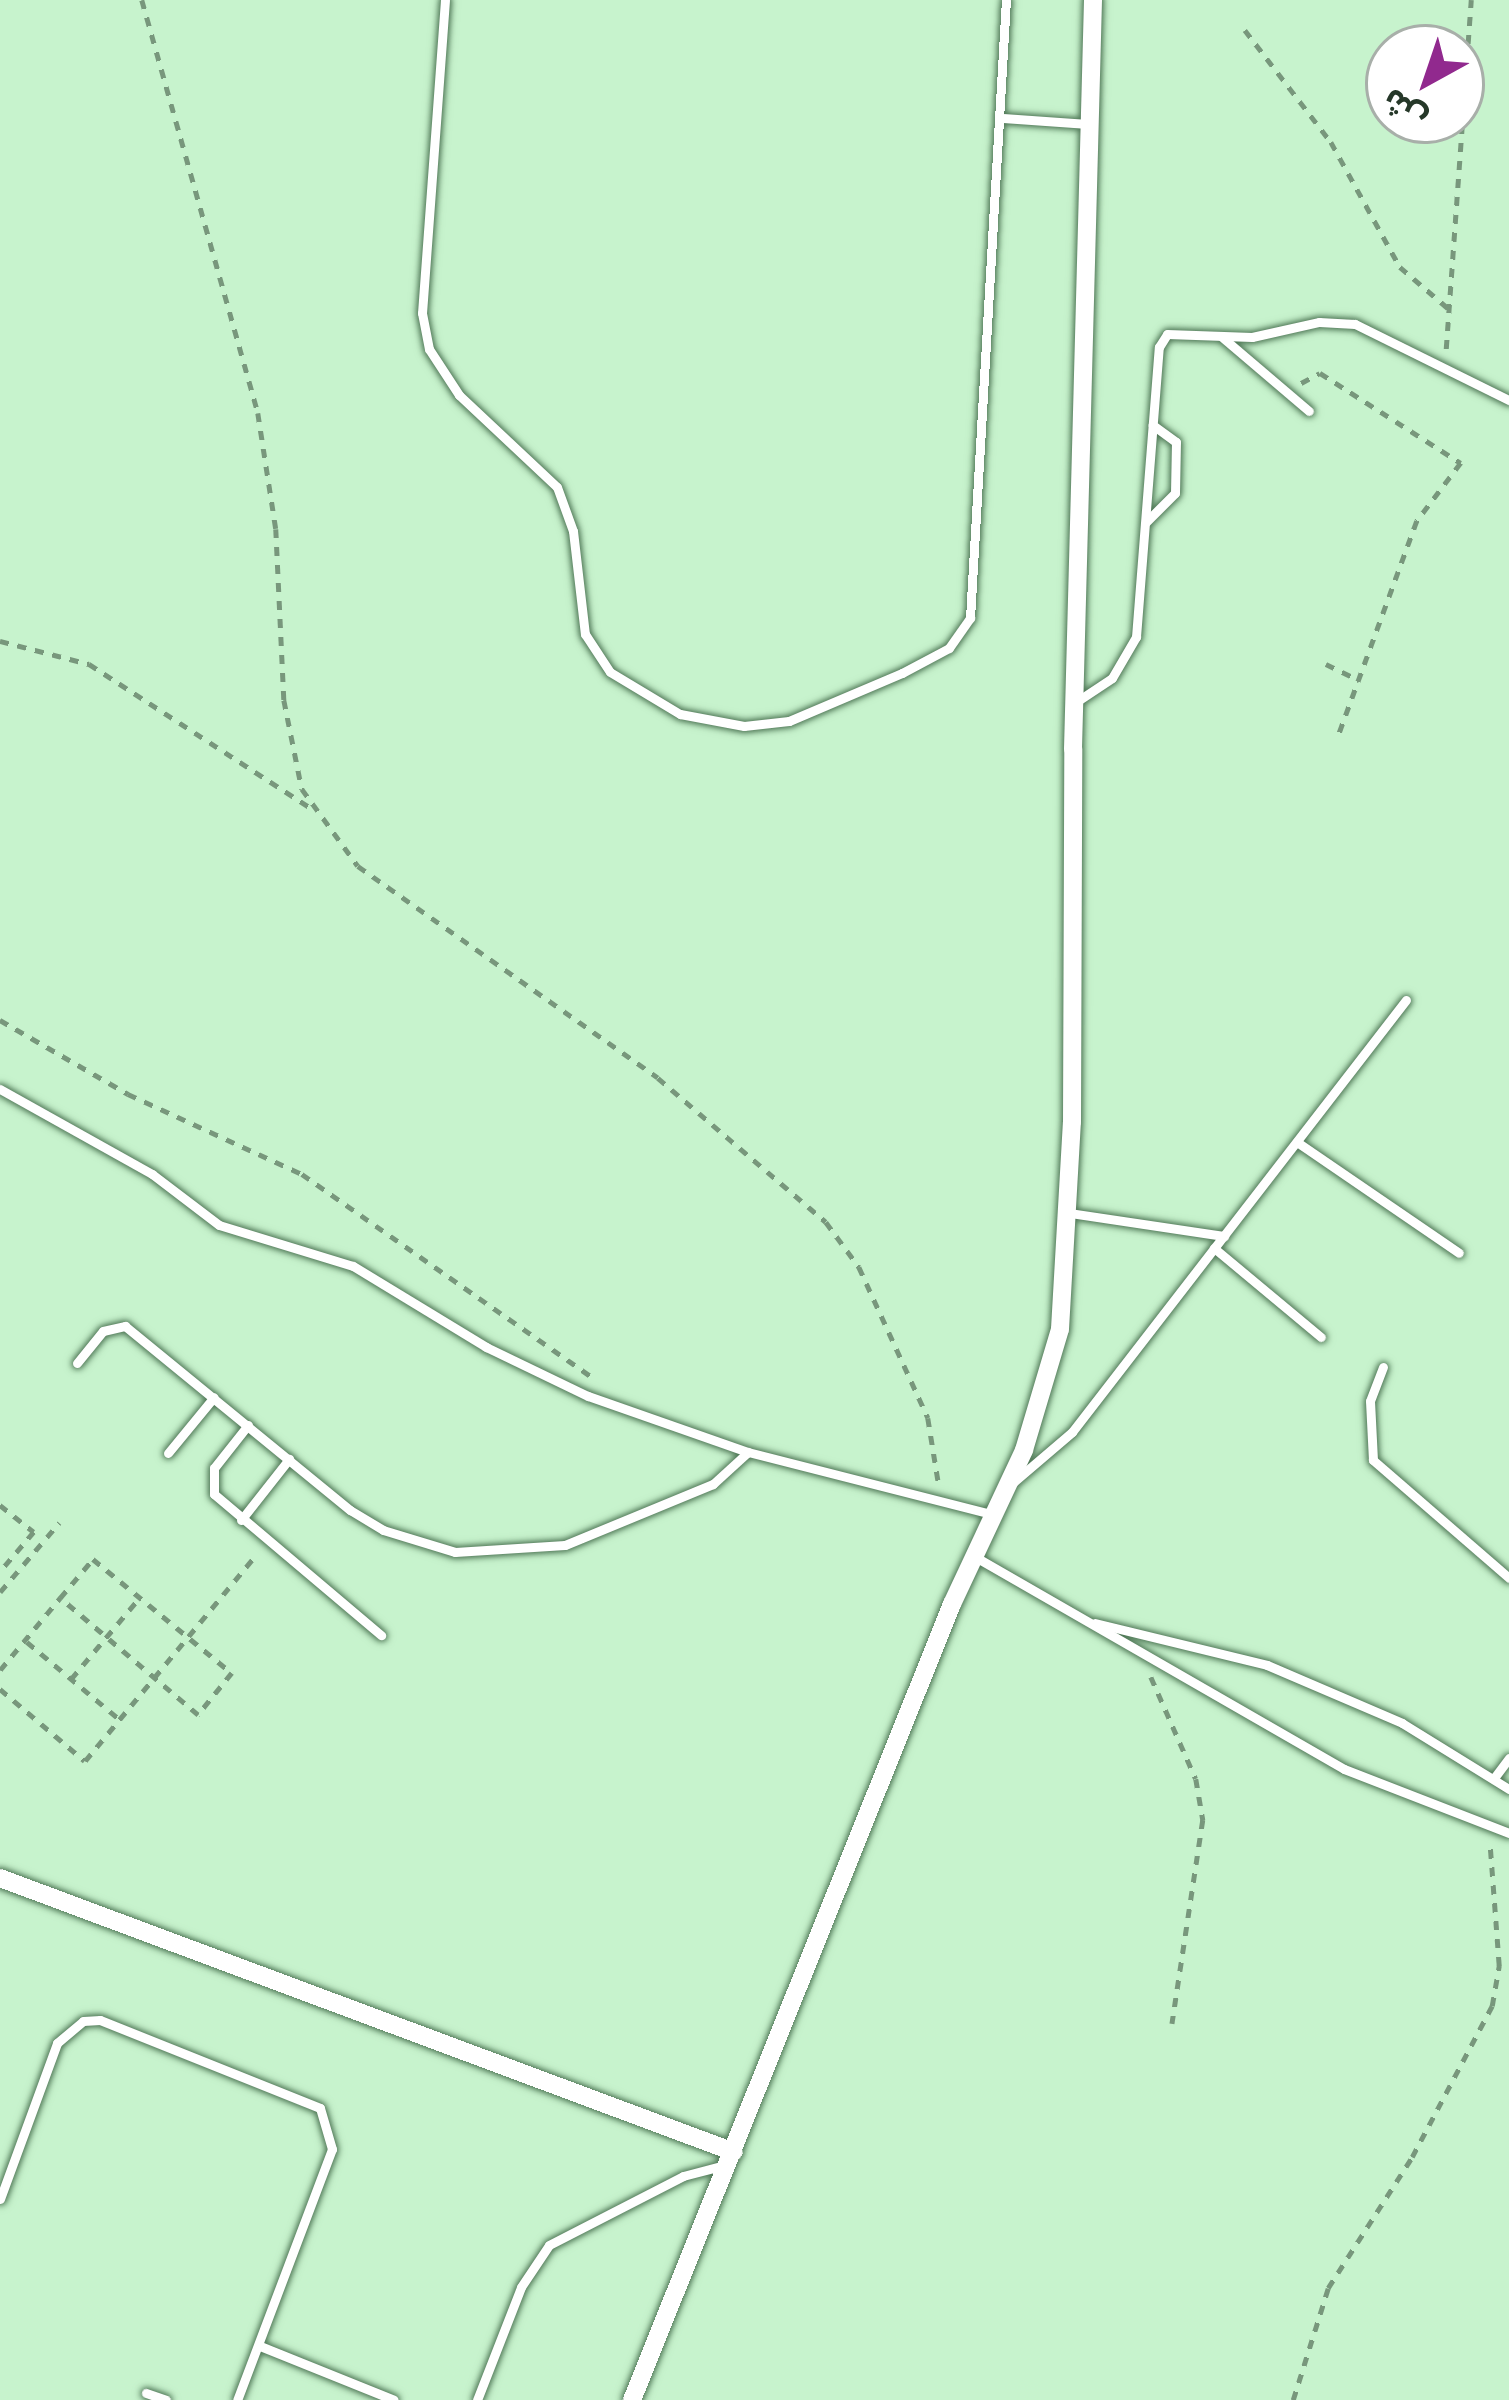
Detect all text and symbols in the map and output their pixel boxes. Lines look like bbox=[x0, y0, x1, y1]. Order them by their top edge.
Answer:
north arrow bbox=[1365, 24, 1485, 144]
text: ش bbox=[1374, 81, 1433, 138]

